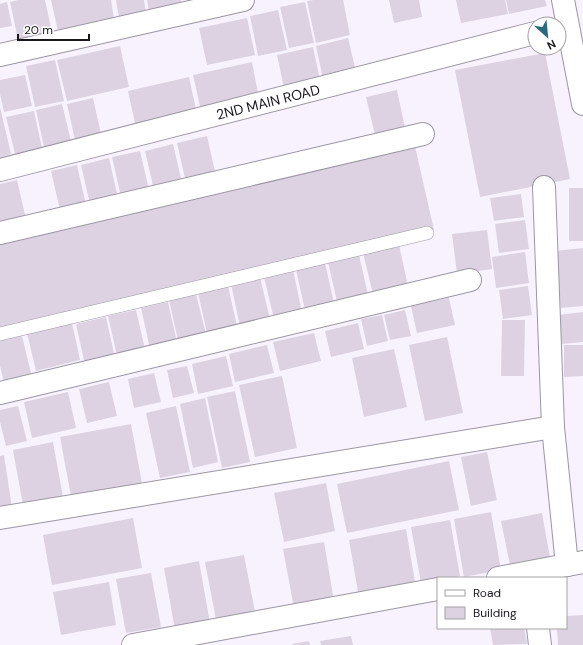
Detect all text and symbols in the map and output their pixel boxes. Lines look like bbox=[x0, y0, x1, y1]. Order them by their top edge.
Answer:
scale bar bbox=[18, 16, 89, 42]
north arrow bbox=[527, 16, 567, 56]
text: 20 m bbox=[24, 22, 53, 38]
text: N bbox=[545, 37, 558, 53]
street label: 2ND MAIN ROAD bbox=[214, 80, 322, 124]
legend bbox=[437, 577, 567, 629]
text: Road bbox=[473, 585, 501, 601]
text: Building bbox=[473, 605, 517, 621]

